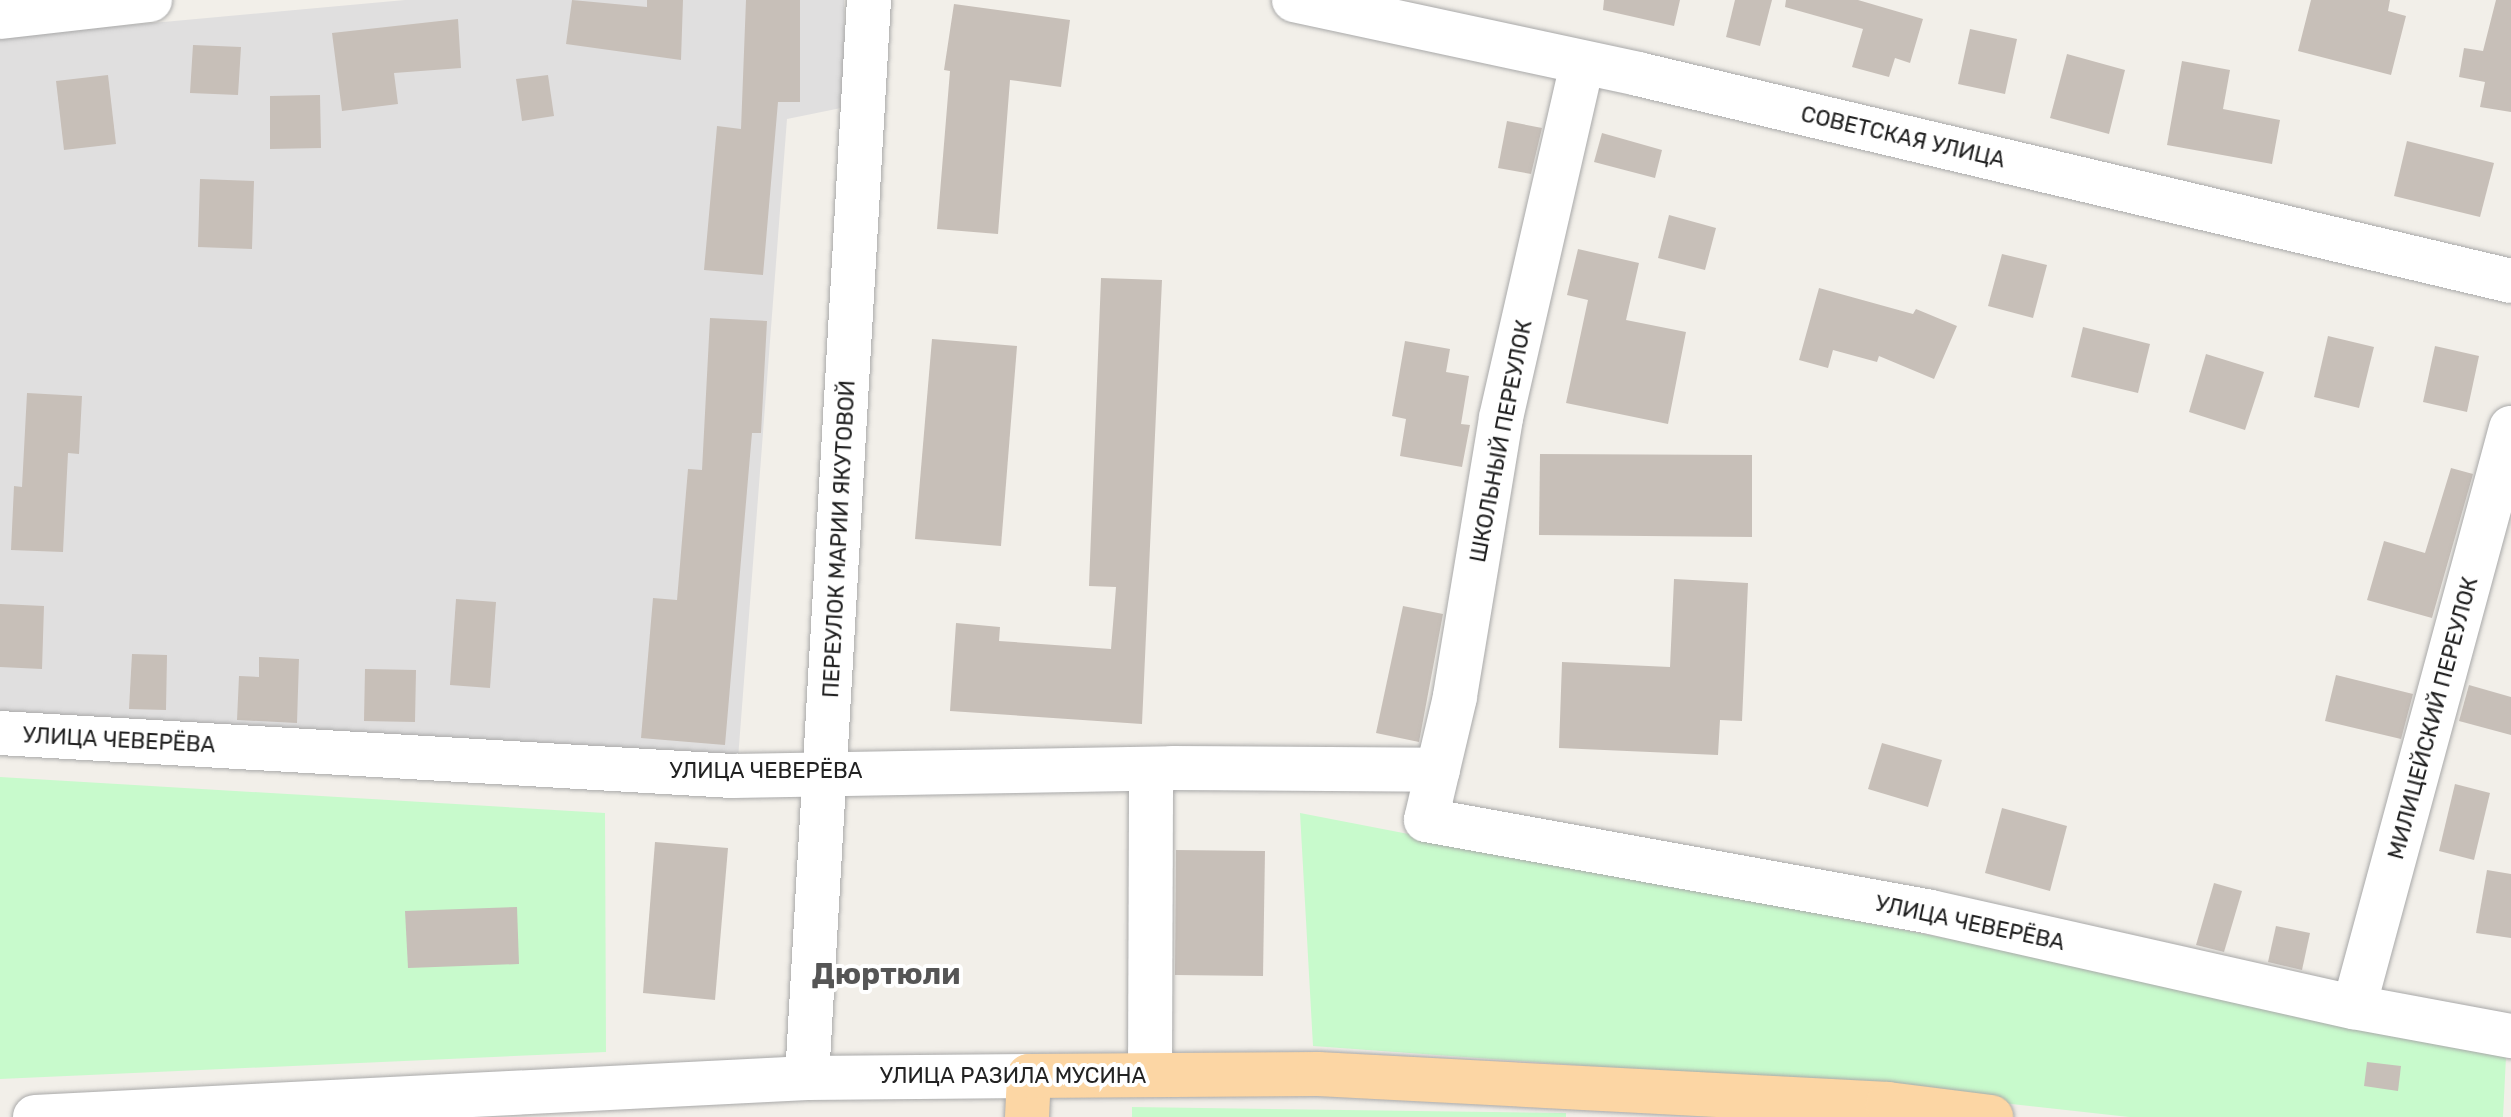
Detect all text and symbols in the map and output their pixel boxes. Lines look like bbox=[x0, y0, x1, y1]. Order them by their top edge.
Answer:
street label: СОВЕТСКАЯ УЛИЦА bbox=[1798, 101, 2008, 173]
street label: ШКОЛЬНЫЙ ПЕРЕУЛОК bbox=[1465, 317, 1537, 565]
street label: ПЕРЕУЛОК МАРИИ ЯКУТОВОЙ bbox=[817, 379, 861, 699]
street label: МИЛИЦЕЙСКИЙ ПЕРЕУЛОК bbox=[2383, 574, 2483, 862]
street label: УЛИЦА ЧЕВЕРЁВА bbox=[22, 722, 216, 758]
street label: УЛИЦА ЧЕВЕРЁВА bbox=[669, 758, 863, 784]
street label: УЛИЦА ЧЕВЕРЁВА bbox=[1873, 890, 2067, 956]
district label: Дюртюли bbox=[812, 956, 960, 992]
street label: УЛИЦА РАЗИЛА МУСИНА bbox=[880, 1063, 1146, 1089]

